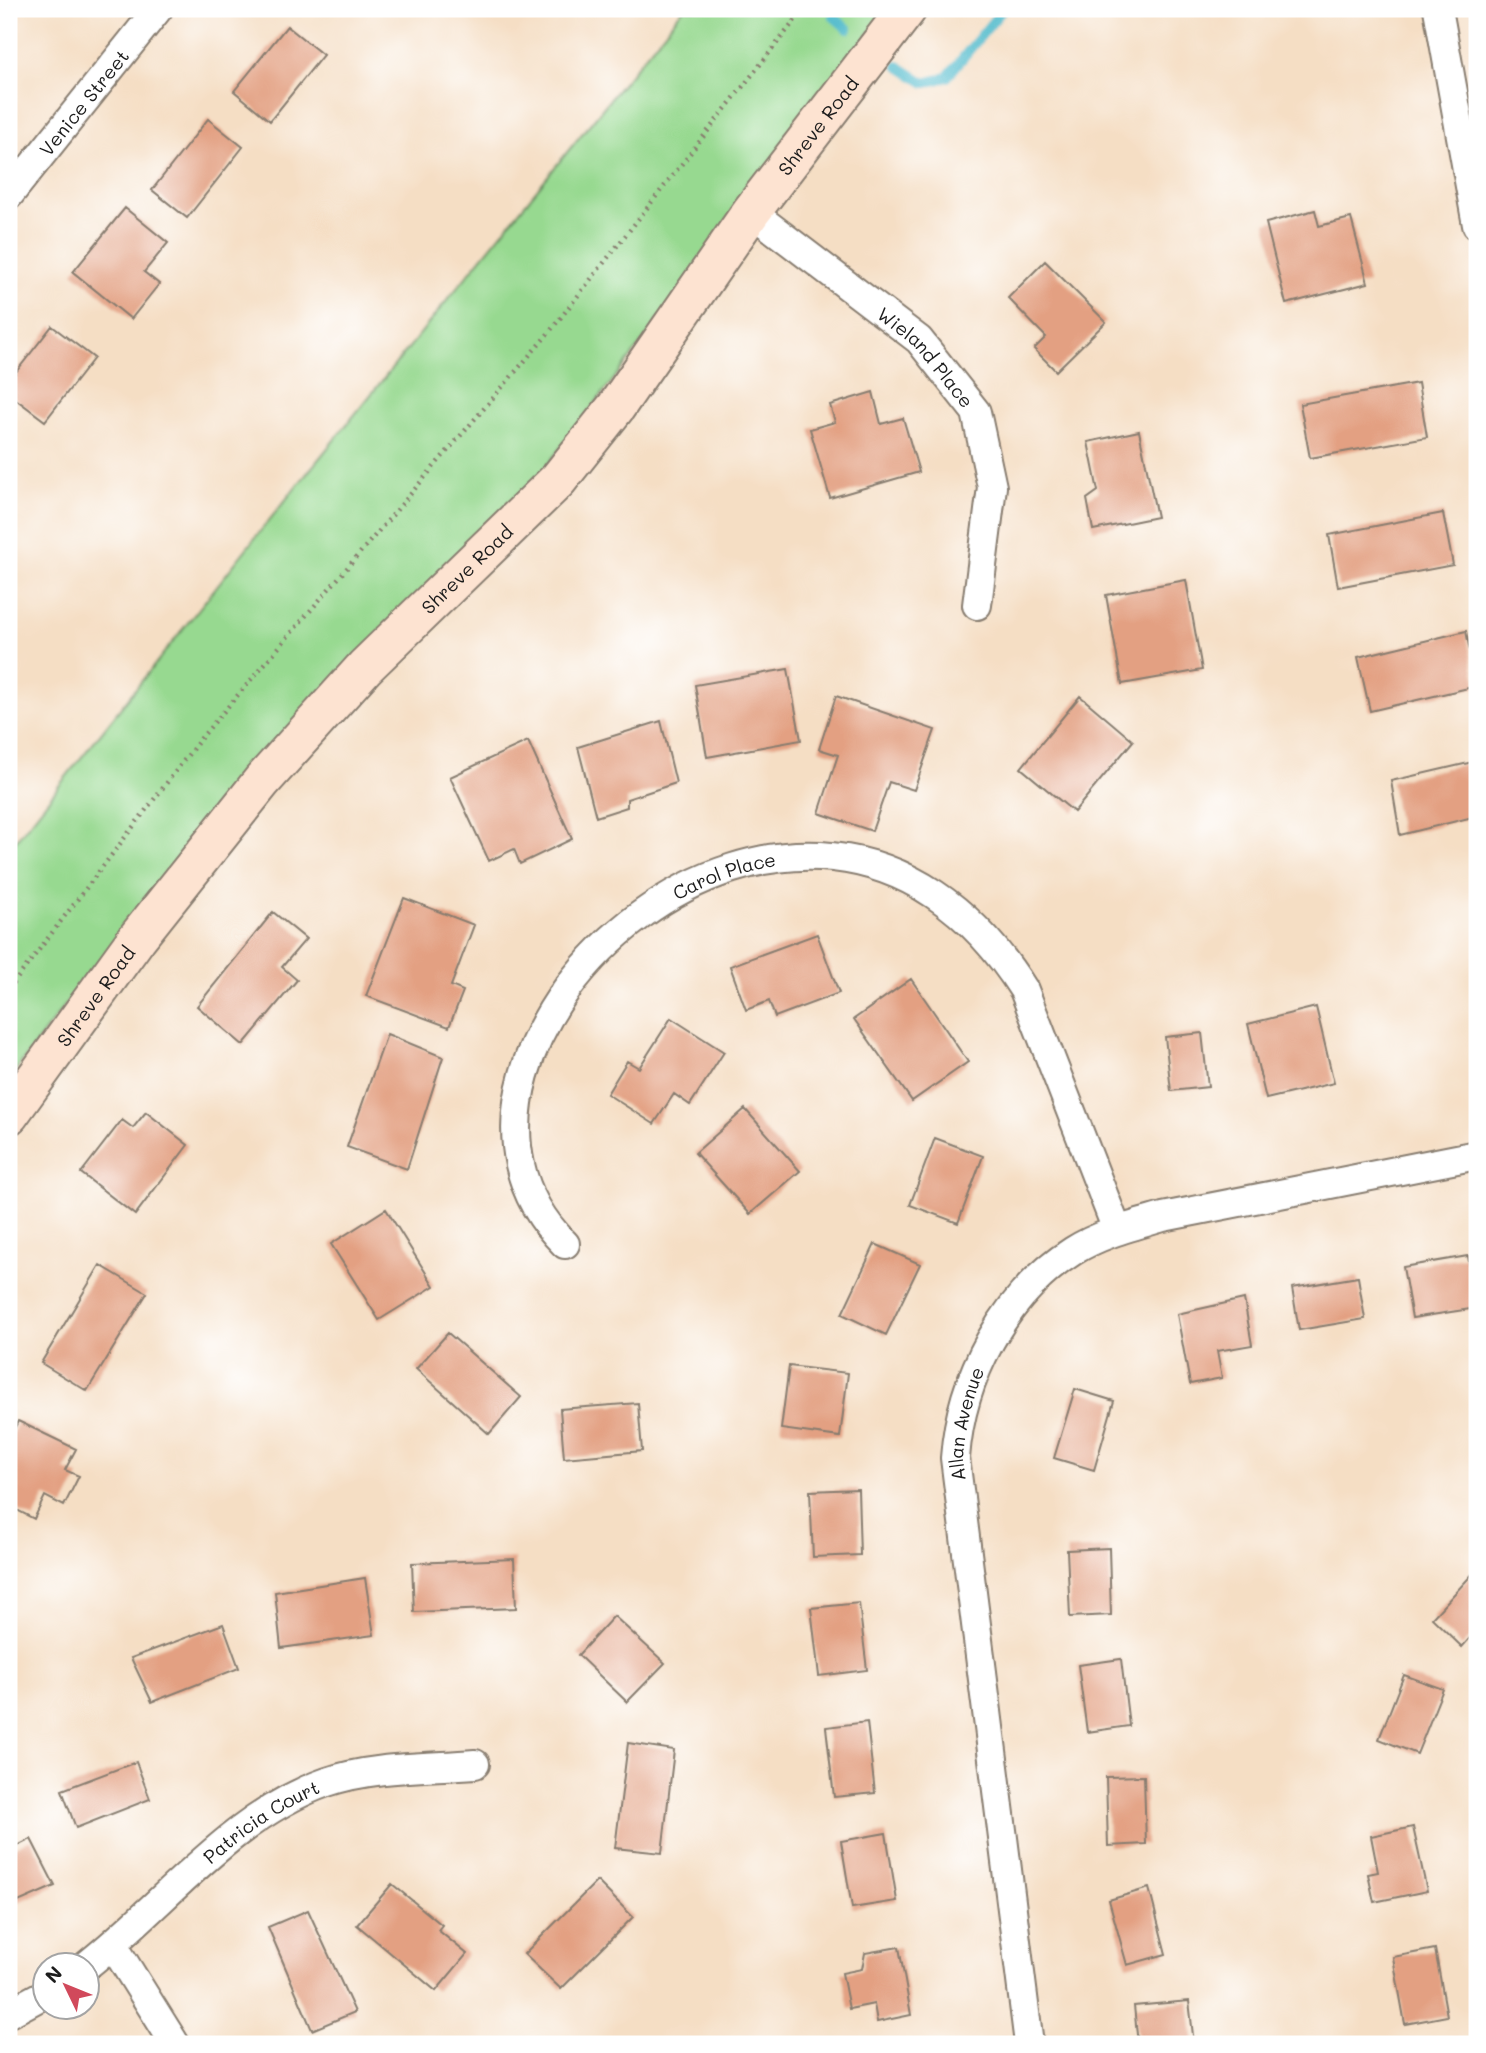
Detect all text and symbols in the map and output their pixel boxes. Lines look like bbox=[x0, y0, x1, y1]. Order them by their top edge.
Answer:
street label: Venice Street bbox=[33, 44, 134, 161]
street label: Shreve Road bbox=[772, 71, 863, 180]
street label: Wieland Place bbox=[873, 301, 980, 412]
street label: Shreve Road bbox=[415, 519, 518, 619]
street label: Carol Place bbox=[668, 846, 777, 905]
street label: Shreve Road bbox=[50, 941, 140, 1051]
street label: Allan Avenue bbox=[942, 1363, 989, 1483]
street label: Patricia Court bbox=[197, 1774, 323, 1868]
north arrow bbox=[32, 1952, 102, 2022]
text: N bbox=[39, 1960, 67, 1988]

